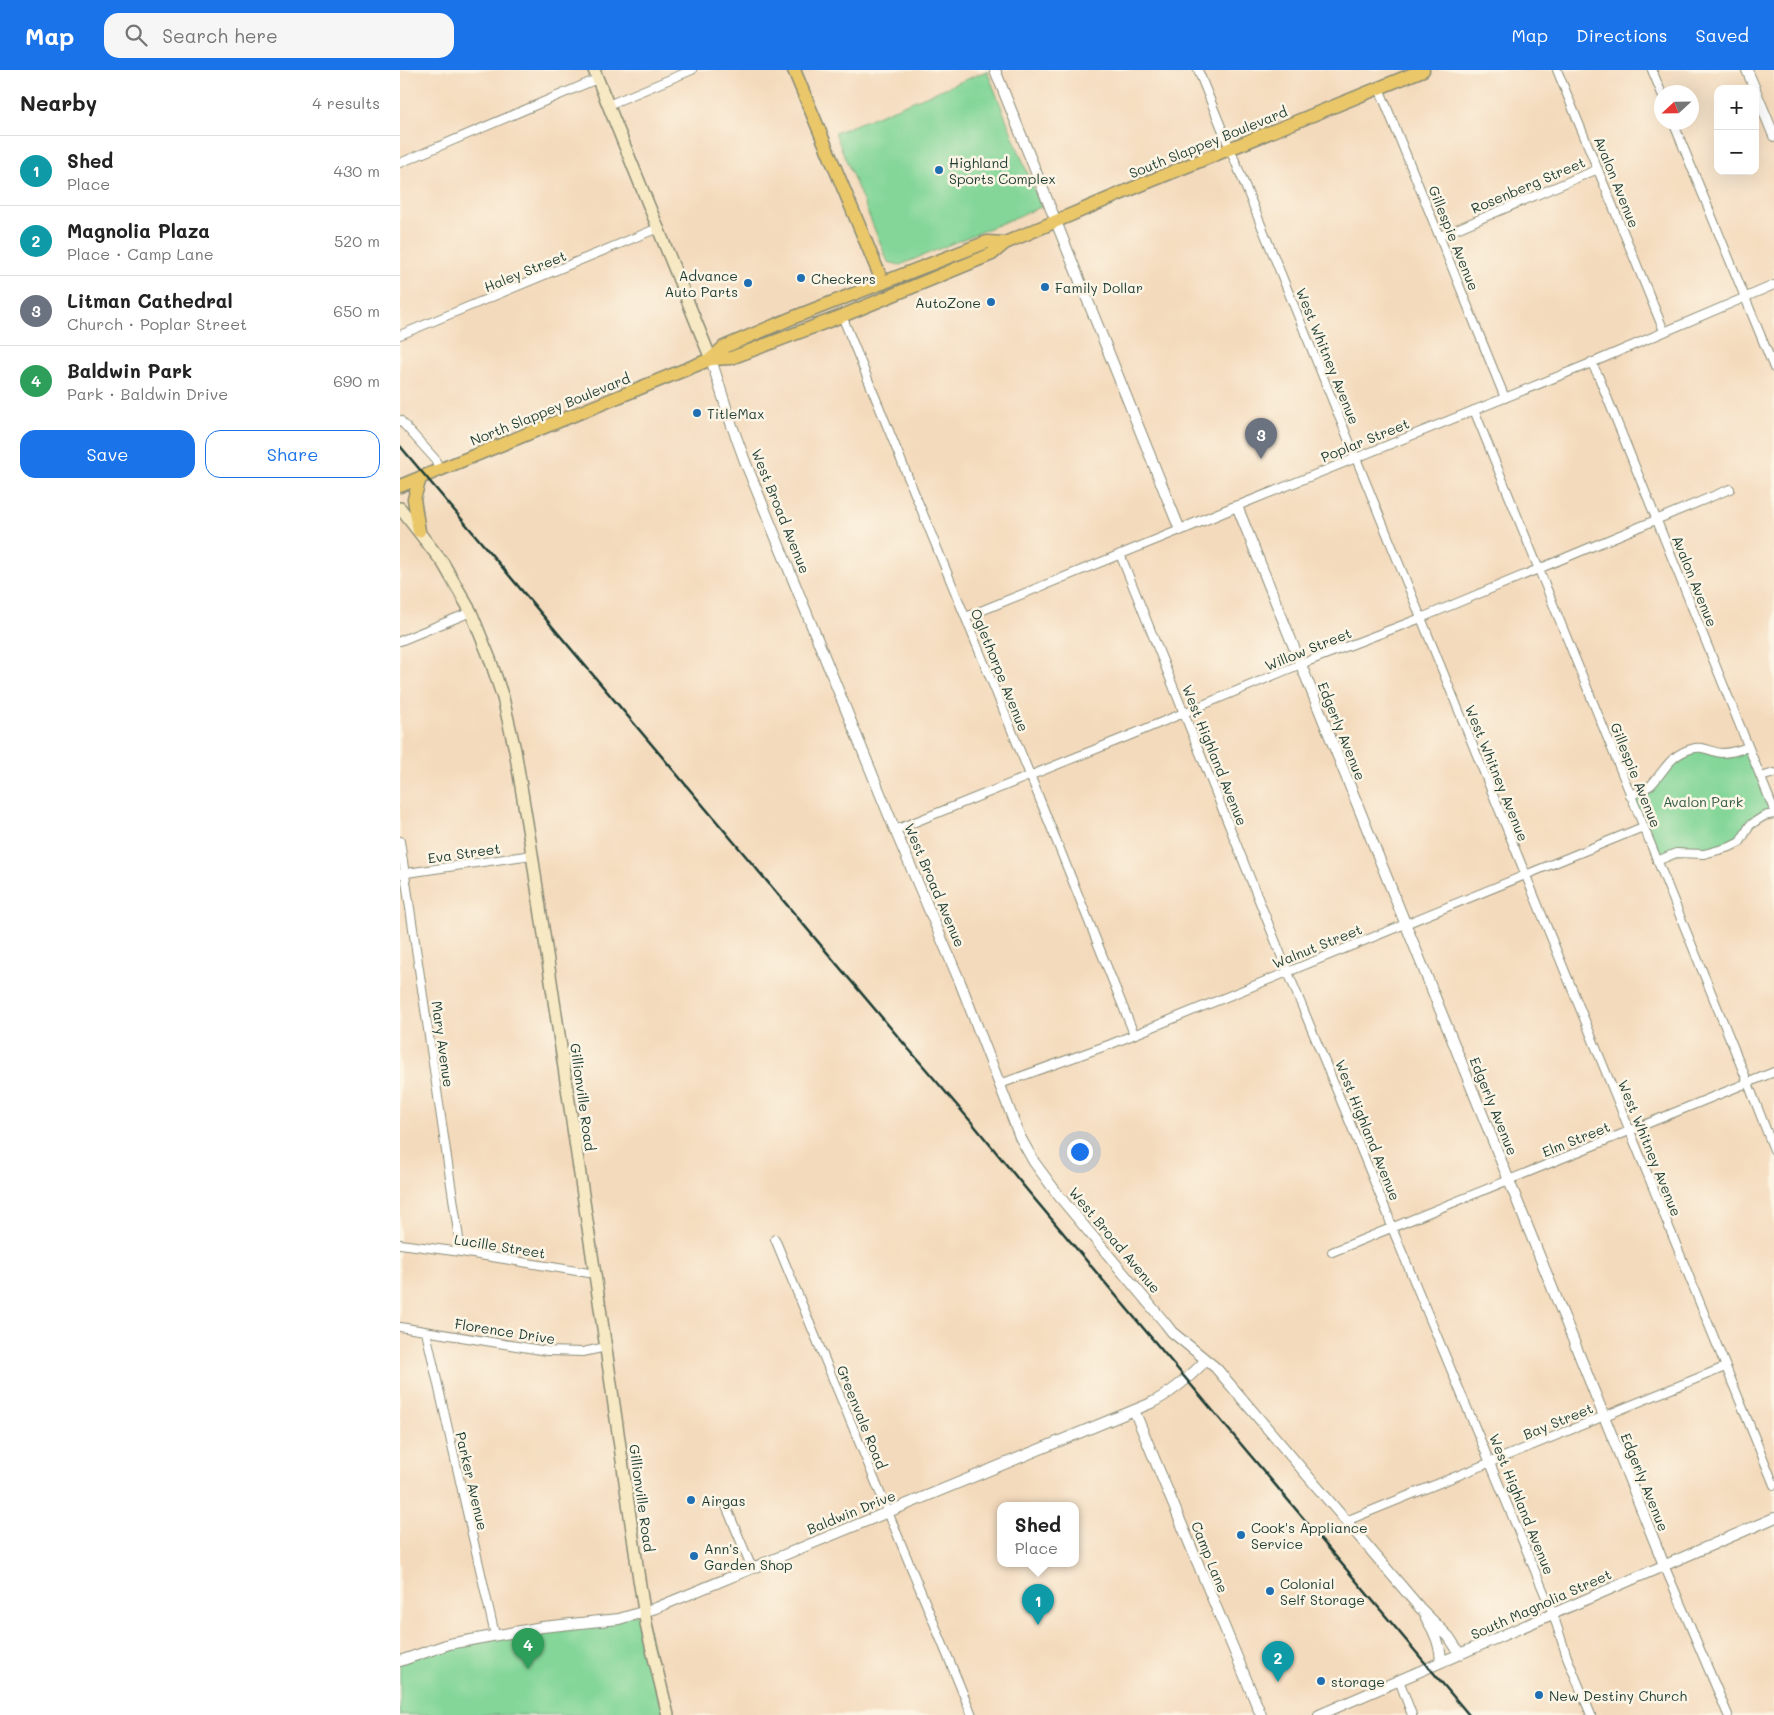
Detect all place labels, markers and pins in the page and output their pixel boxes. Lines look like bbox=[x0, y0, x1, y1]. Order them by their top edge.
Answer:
place label: Highland Sports Complex bbox=[949, 153, 1056, 188]
marker: Highland Sports Complex bbox=[933, 164, 945, 176]
place label: Advance Auto Parts bbox=[664, 266, 738, 301]
place label: Checkers bbox=[811, 269, 876, 288]
marker: Checkers bbox=[795, 272, 807, 284]
marker: Advance Auto Parts bbox=[742, 277, 754, 289]
place label: Family Dollar bbox=[1055, 278, 1143, 297]
marker: Family Dollar bbox=[1039, 281, 1051, 293]
place label: AutoZone bbox=[915, 293, 981, 312]
marker: AutoZone bbox=[985, 296, 997, 308]
place label: TitleMax bbox=[707, 404, 764, 423]
marker: TitleMax bbox=[691, 407, 703, 419]
pin: 3 bbox=[1245, 418, 1277, 459]
place label: Airgas bbox=[701, 1491, 746, 1510]
marker: Airgas bbox=[685, 1494, 697, 1506]
place label: Cook's Appliance Service bbox=[1251, 1518, 1368, 1553]
marker: Cook's Appliance Service bbox=[1235, 1529, 1247, 1541]
place label: Ann's Garden Shop bbox=[704, 1539, 793, 1574]
marker: Ann's Garden Shop bbox=[688, 1550, 700, 1562]
place label: Colonial Self Storage bbox=[1280, 1574, 1365, 1609]
pin: 1 bbox=[1022, 1584, 1054, 1625]
marker: Colonial Self Storage bbox=[1264, 1585, 1276, 1597]
pin: 4 bbox=[512, 1628, 544, 1669]
pin: 2 bbox=[1262, 1641, 1294, 1682]
place label: storage bbox=[1331, 1672, 1385, 1691]
marker: storage bbox=[1315, 1675, 1327, 1687]
place label: New Destiny Church bbox=[1549, 1686, 1687, 1705]
marker: New Destiny Church bbox=[1533, 1689, 1545, 1701]

